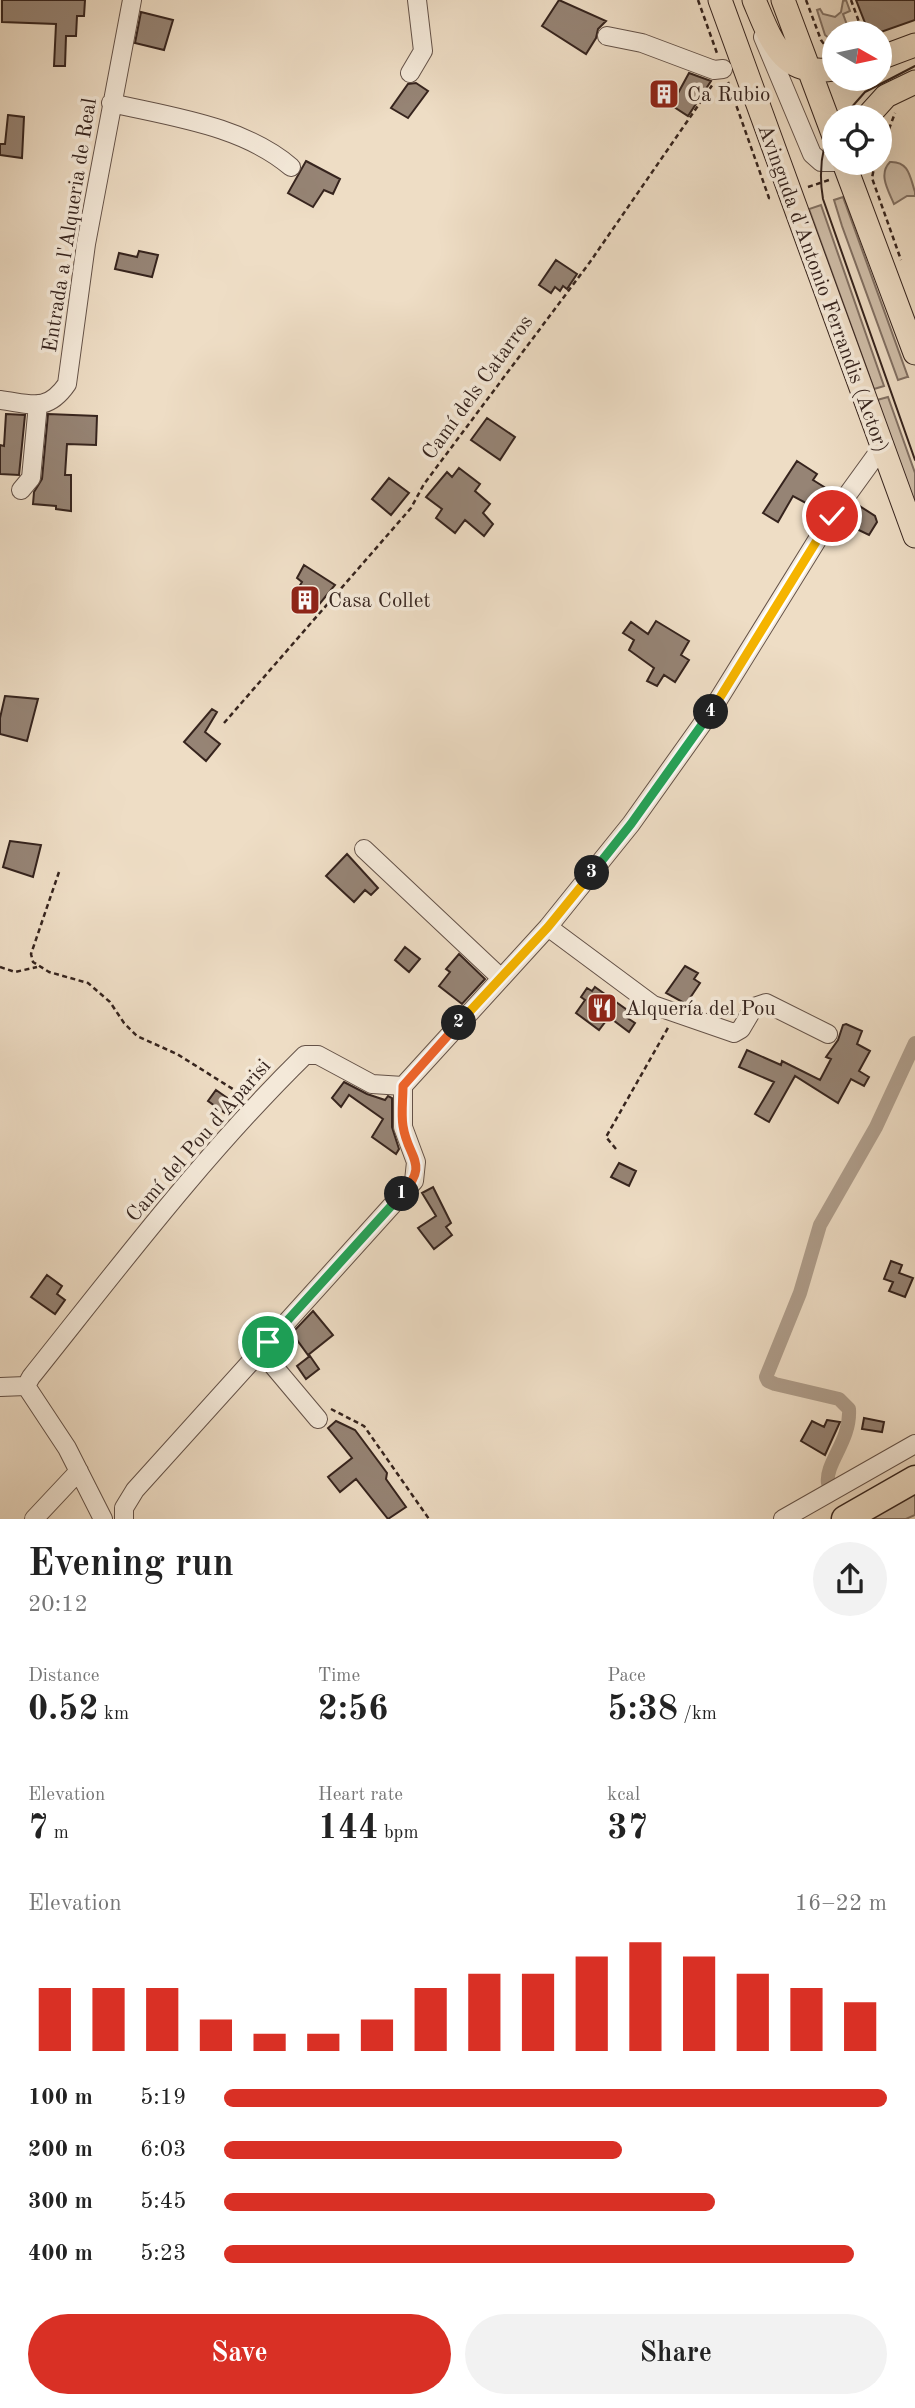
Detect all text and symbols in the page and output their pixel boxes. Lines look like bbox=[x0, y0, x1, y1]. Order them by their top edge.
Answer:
north arrow bbox=[822, 21, 892, 91]
map controls bbox=[822, 21, 892, 175]
building icon: Ca Rubio bbox=[647, 77, 681, 111]
place label: Ca Rubio bbox=[687, 85, 770, 106]
street label: Entrada a l'Alqueria de Real bbox=[40, 96, 101, 354]
button: locate bbox=[822, 105, 892, 175]
street label: Avinguda d'Antonio Ferrandis (Actor) bbox=[753, 122, 892, 455]
street label: Camí dels Catarros bbox=[419, 312, 538, 464]
pin bbox=[802, 486, 862, 546]
icon: check bbox=[813, 497, 851, 535]
building icon: Casa Collet bbox=[288, 583, 322, 617]
place label: Casa Collet bbox=[328, 591, 431, 612]
pin: 4 bbox=[694, 694, 728, 730]
text: 4 bbox=[705, 702, 716, 721]
pin: 3 bbox=[574, 856, 610, 890]
text: 3 bbox=[586, 863, 597, 882]
restaurant icon: Alquería del Pou bbox=[585, 991, 619, 1025]
place label: Alquería del Pou bbox=[625, 999, 776, 1020]
pin: 2 bbox=[442, 1006, 476, 1040]
text: 2 bbox=[453, 1013, 464, 1032]
street label: Camí del Pou d'Aparisi bbox=[123, 1056, 275, 1226]
pin: 1 bbox=[384, 1176, 420, 1212]
text: 1 bbox=[396, 1184, 407, 1203]
pin bbox=[238, 1312, 298, 1372]
icon: arrive bbox=[249, 1323, 287, 1361]
button: share bbox=[813, 1542, 887, 1616]
text: Evening run bbox=[28, 1546, 234, 1584]
text: 20:12 bbox=[28, 1593, 88, 1616]
text: Distance bbox=[28, 1667, 100, 1686]
text: Time bbox=[318, 1667, 360, 1686]
text: Pace bbox=[607, 1667, 646, 1686]
text: 0.52 bbox=[28, 1692, 99, 1727]
text: 2:56 bbox=[318, 1692, 388, 1727]
text: 5:38 bbox=[607, 1692, 678, 1727]
text: km bbox=[99, 1705, 129, 1724]
text: /km bbox=[678, 1705, 717, 1724]
text: Elevation bbox=[28, 1786, 105, 1805]
text: Heart rate bbox=[318, 1786, 403, 1805]
text: kcal bbox=[607, 1786, 640, 1805]
text: 7 bbox=[28, 1811, 48, 1846]
text: 144 bbox=[318, 1811, 379, 1846]
text: 37 bbox=[607, 1811, 648, 1846]
text: m bbox=[48, 1824, 69, 1843]
text: bpm bbox=[379, 1824, 419, 1843]
text: Elevation bbox=[28, 1892, 122, 1915]
text: 16–22 m bbox=[795, 1892, 887, 1915]
text: 100 m bbox=[28, 2086, 93, 2109]
text: 5:19 bbox=[140, 2086, 186, 2109]
text: 200 m bbox=[28, 2138, 93, 2161]
text: 6:03 bbox=[140, 2138, 186, 2161]
text: 300 m bbox=[28, 2190, 93, 2213]
text: 5:45 bbox=[140, 2190, 186, 2213]
text: 400 m bbox=[28, 2242, 93, 2265]
text: 5:23 bbox=[140, 2242, 186, 2265]
button: Save bbox=[28, 2314, 451, 2394]
button: Share bbox=[465, 2314, 887, 2394]

